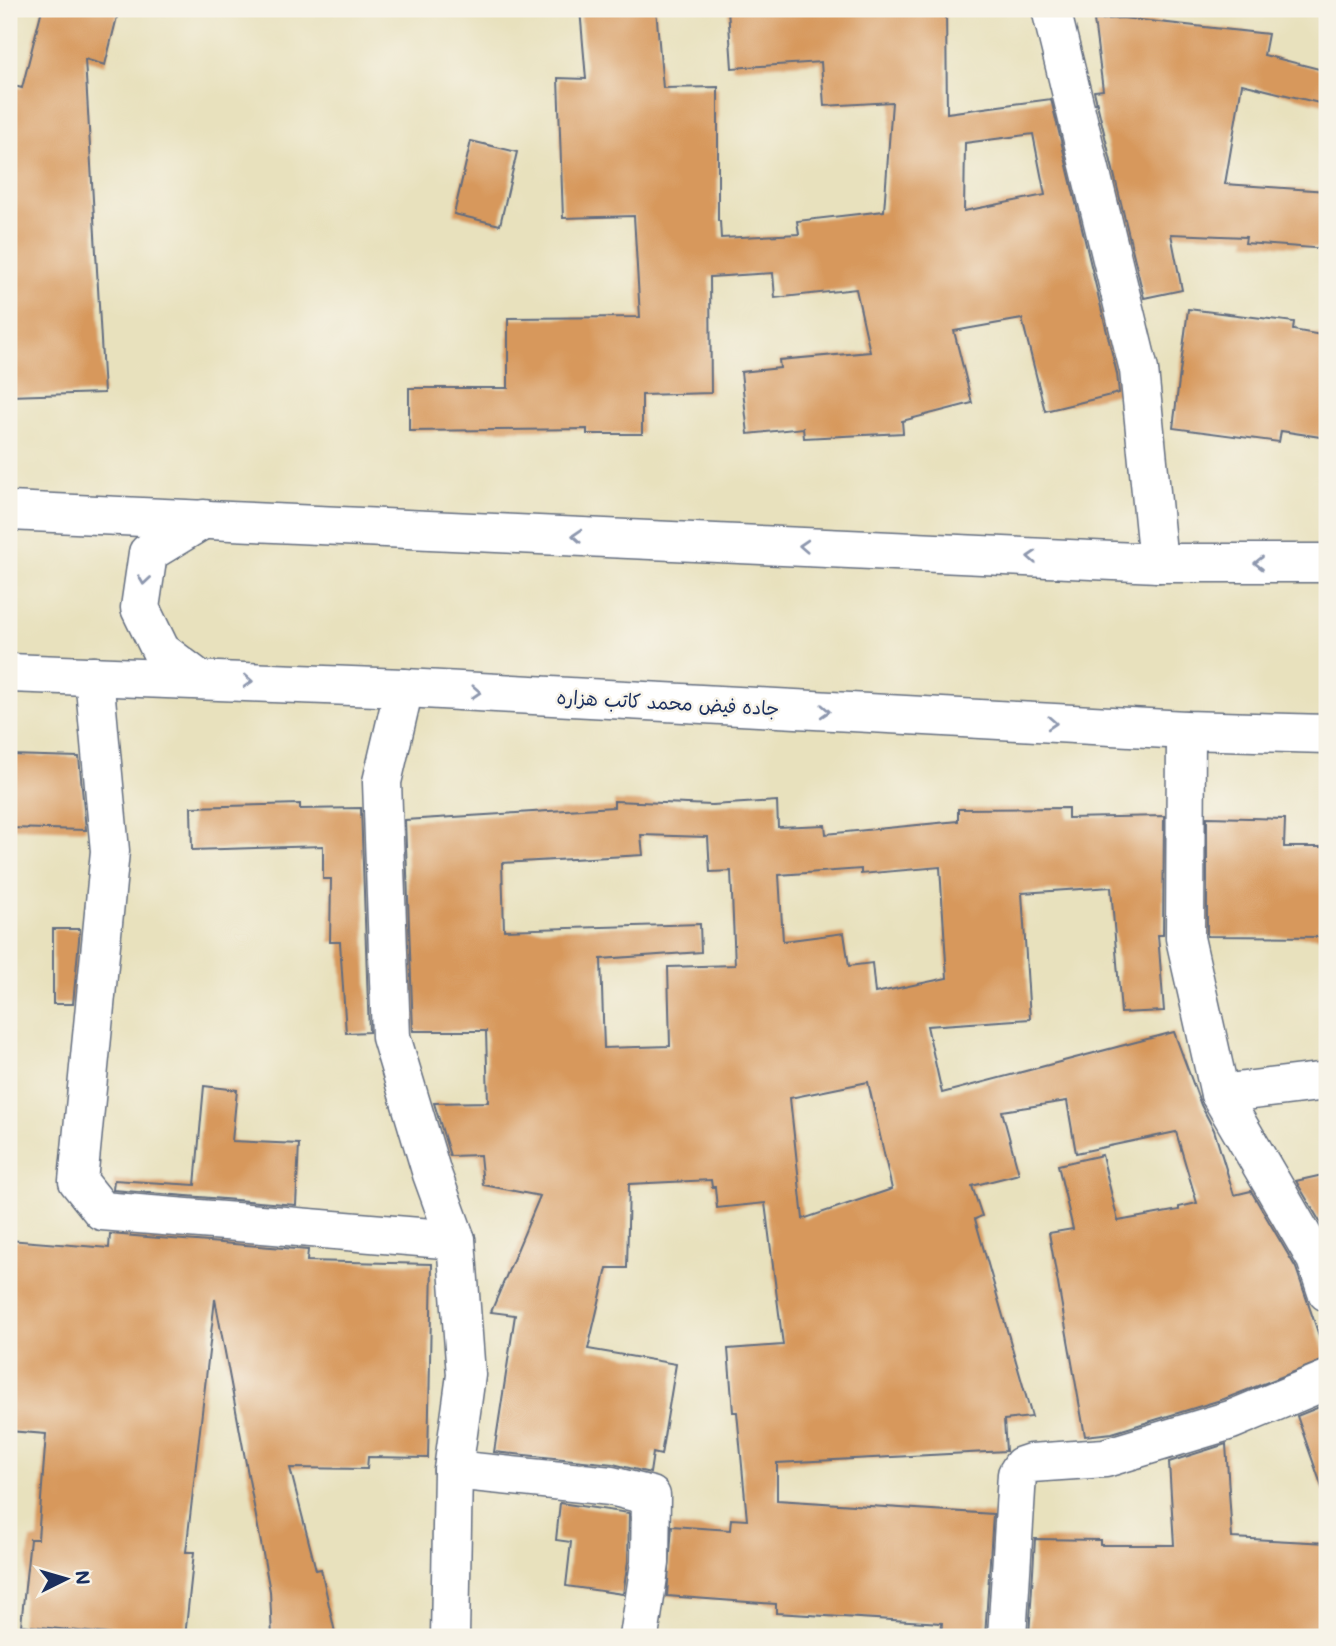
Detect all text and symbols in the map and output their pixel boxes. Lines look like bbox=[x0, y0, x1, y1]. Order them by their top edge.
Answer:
one-way arrow bbox=[571, 529, 582, 544]
one-way arrow bbox=[799, 539, 810, 554]
one-way arrow bbox=[1026, 549, 1037, 564]
one-way arrow bbox=[1253, 555, 1264, 571]
one-way arrow bbox=[137, 574, 152, 586]
one-way arrow bbox=[243, 673, 254, 688]
one-way arrow bbox=[470, 684, 481, 699]
street label: جاده فیض محمد کاتب هزاره bbox=[556, 684, 780, 720]
one-way arrow bbox=[820, 703, 831, 718]
one-way arrow bbox=[1047, 715, 1058, 730]
north arrow bbox=[32, 1544, 102, 1614]
text: N bbox=[70, 1569, 97, 1586]

